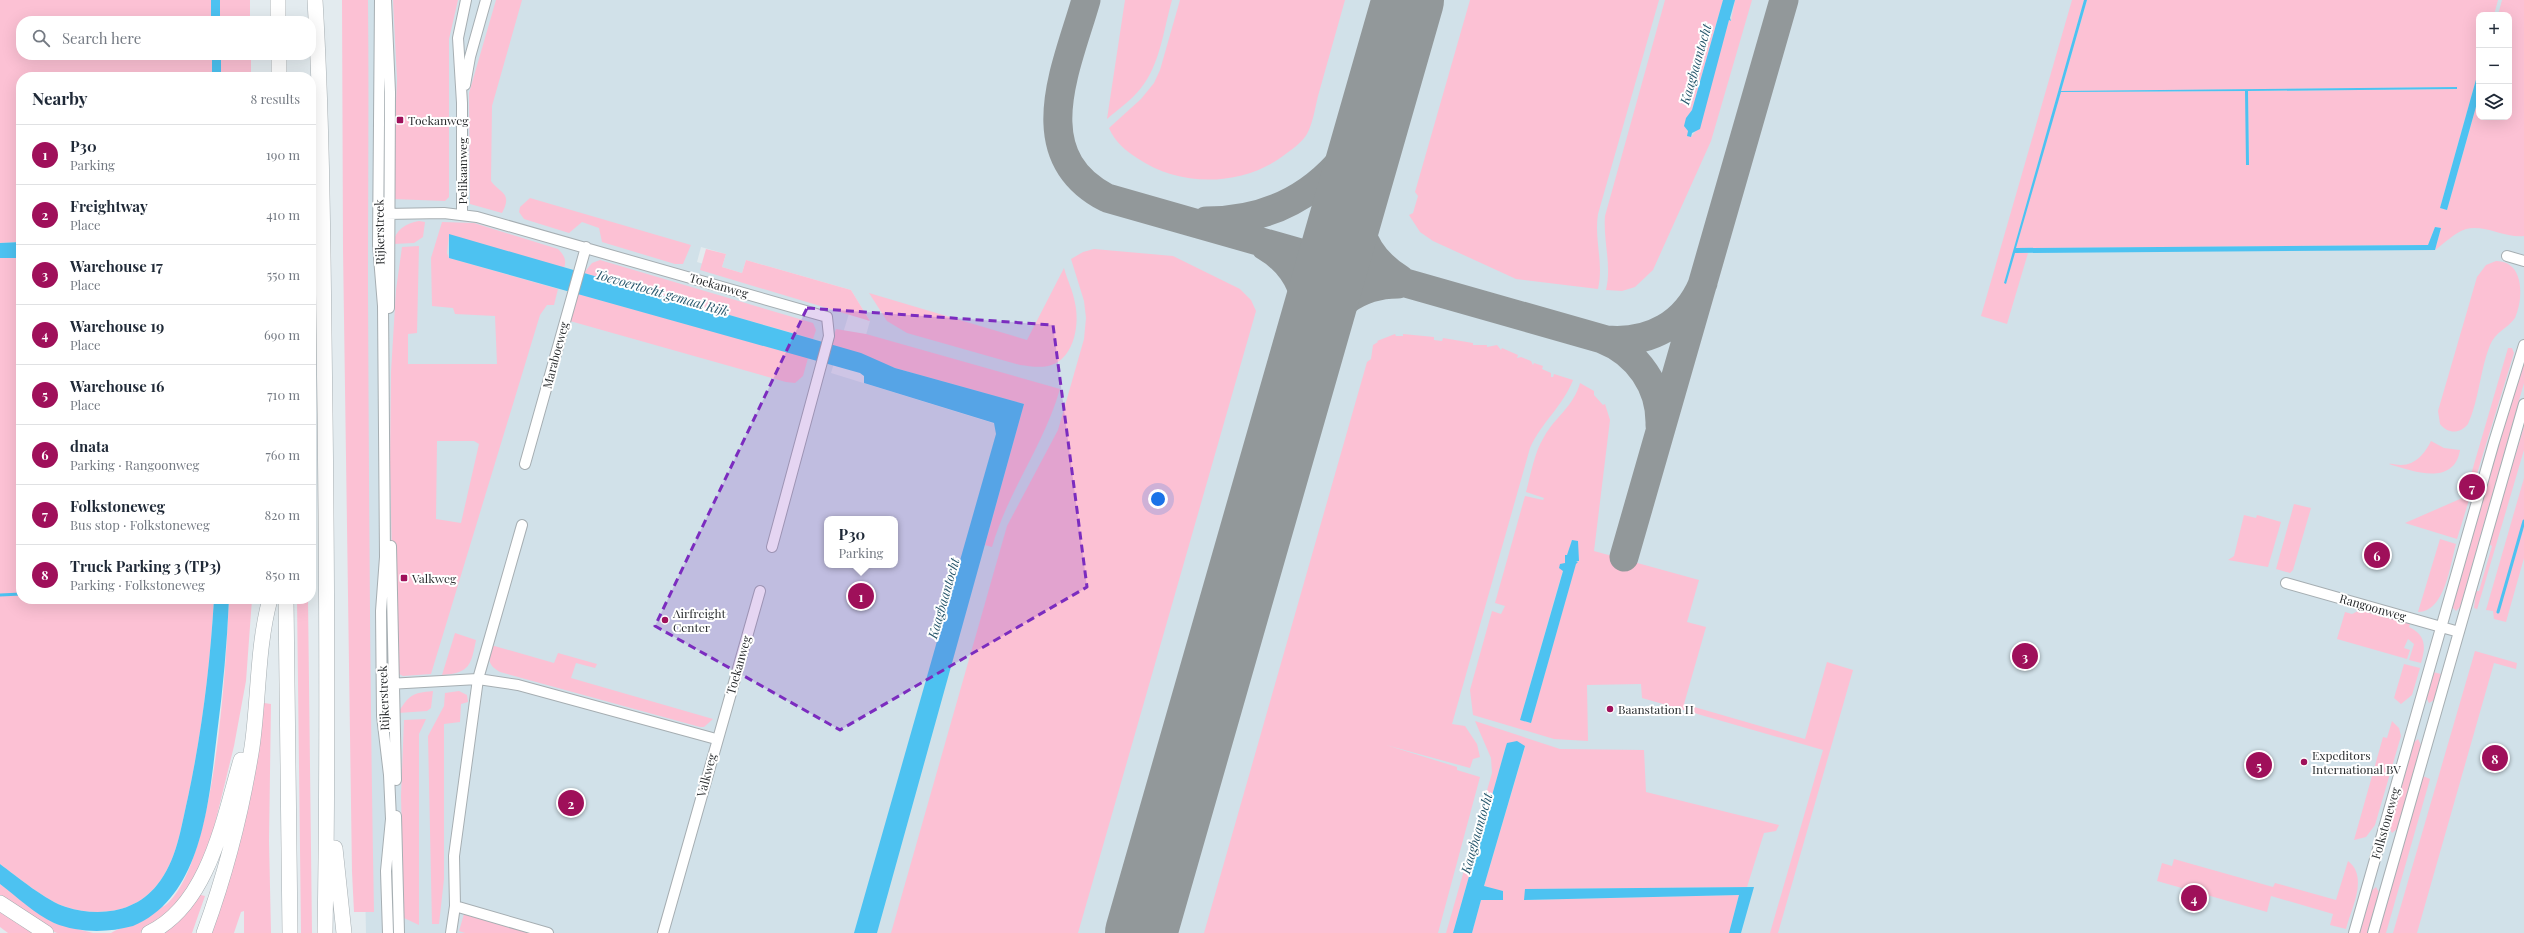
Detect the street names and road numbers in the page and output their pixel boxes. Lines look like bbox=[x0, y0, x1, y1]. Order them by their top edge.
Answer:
street label: Pelikaanweg bbox=[454, 137, 470, 204]
street label: Rijkerstreek bbox=[370, 199, 388, 265]
street label: Toekanweg bbox=[688, 269, 751, 301]
street label: Maraboeweg bbox=[538, 319, 572, 390]
street label: Rangoonweg bbox=[2338, 590, 2409, 624]
street label: Toekanweg bbox=[722, 633, 754, 696]
street label: Rijkerstreek bbox=[374, 665, 392, 731]
street label: Valkweg bbox=[692, 751, 720, 799]
street label: Folkstoneweg bbox=[2367, 785, 2403, 861]

